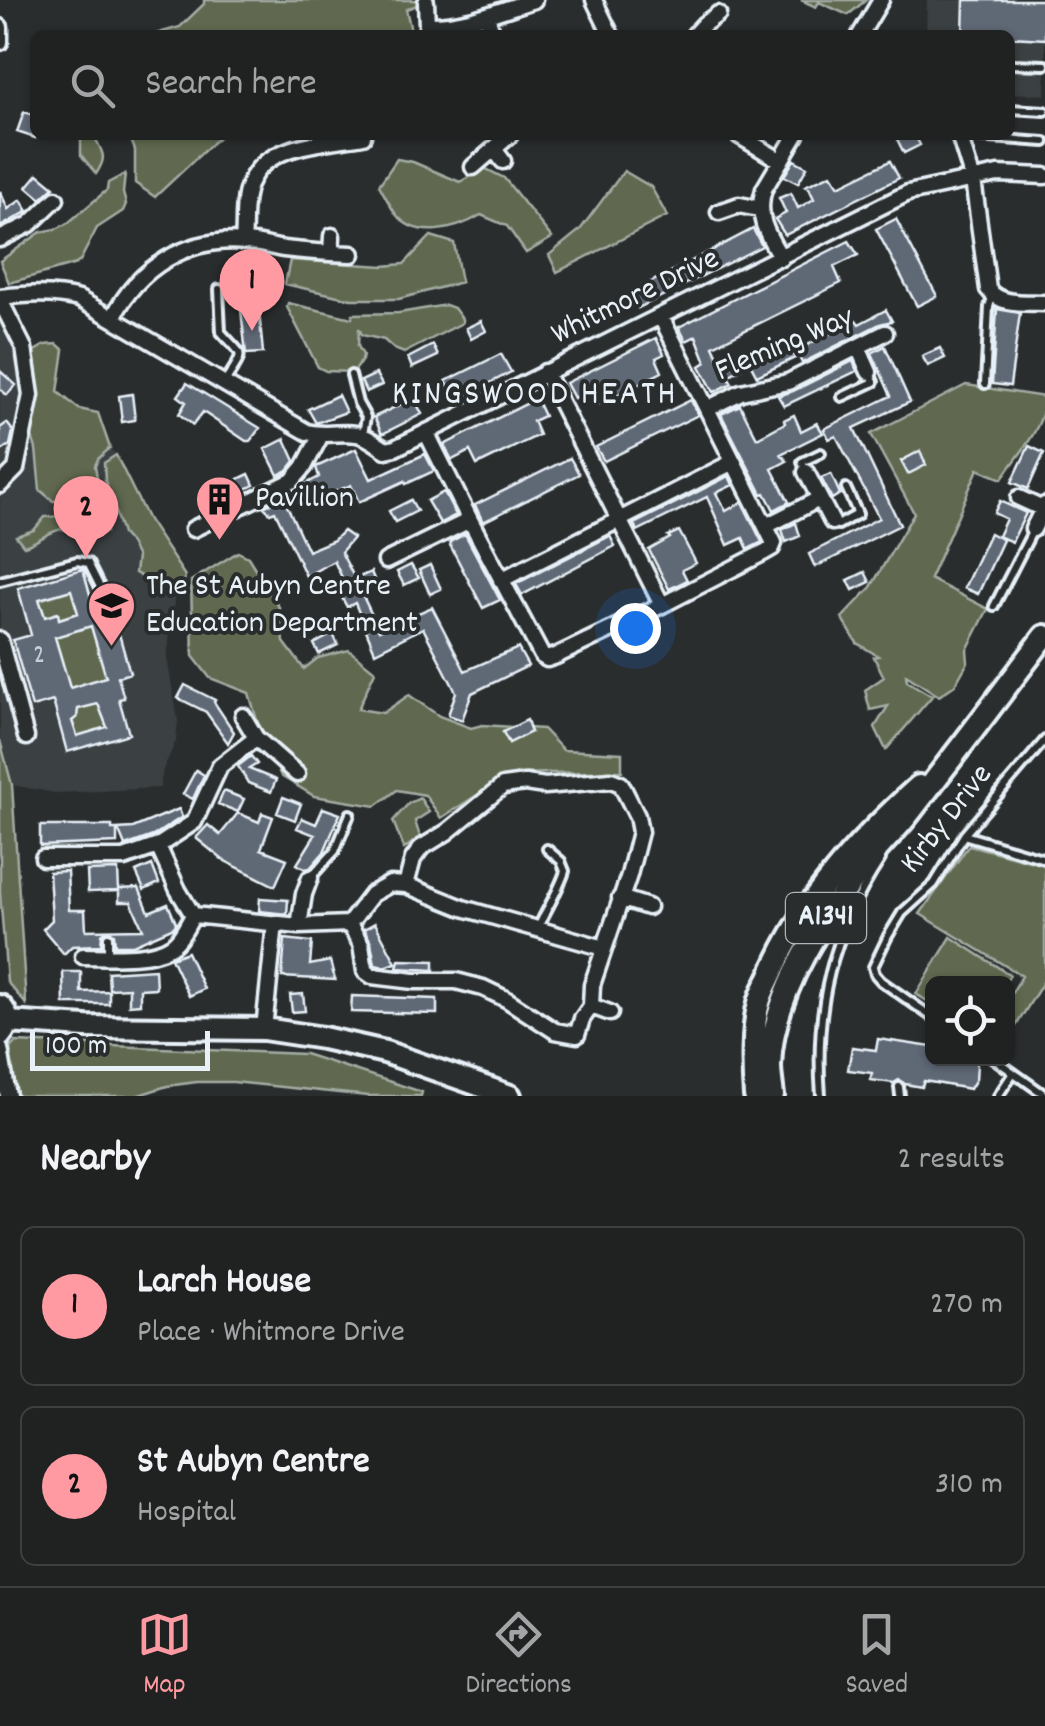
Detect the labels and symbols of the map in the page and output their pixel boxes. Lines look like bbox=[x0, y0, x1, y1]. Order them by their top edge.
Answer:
street label: Whitmore Drive bbox=[544, 237, 728, 359]
pin: 1 bbox=[220, 248, 284, 331]
street label: Fleming Way bbox=[709, 296, 862, 396]
district label: KINGSWOOD HEATH bbox=[392, 371, 678, 421]
building icon: Pavillion bbox=[194, 474, 246, 542]
pin: 2 bbox=[54, 476, 118, 558]
place label: Pavillion bbox=[255, 477, 354, 523]
place label: The St Aubyn Centre Education Department bbox=[146, 565, 418, 648]
school or university icon: The St Aubyn Centre Education Department bbox=[85, 580, 137, 648]
your location bbox=[610, 603, 661, 654]
house number: 2 bbox=[33, 637, 45, 677]
street label: Kirby Drive bbox=[890, 755, 1006, 885]
road number: A1341 bbox=[786, 893, 866, 943]
scale bar bbox=[30, 1026, 210, 1070]

